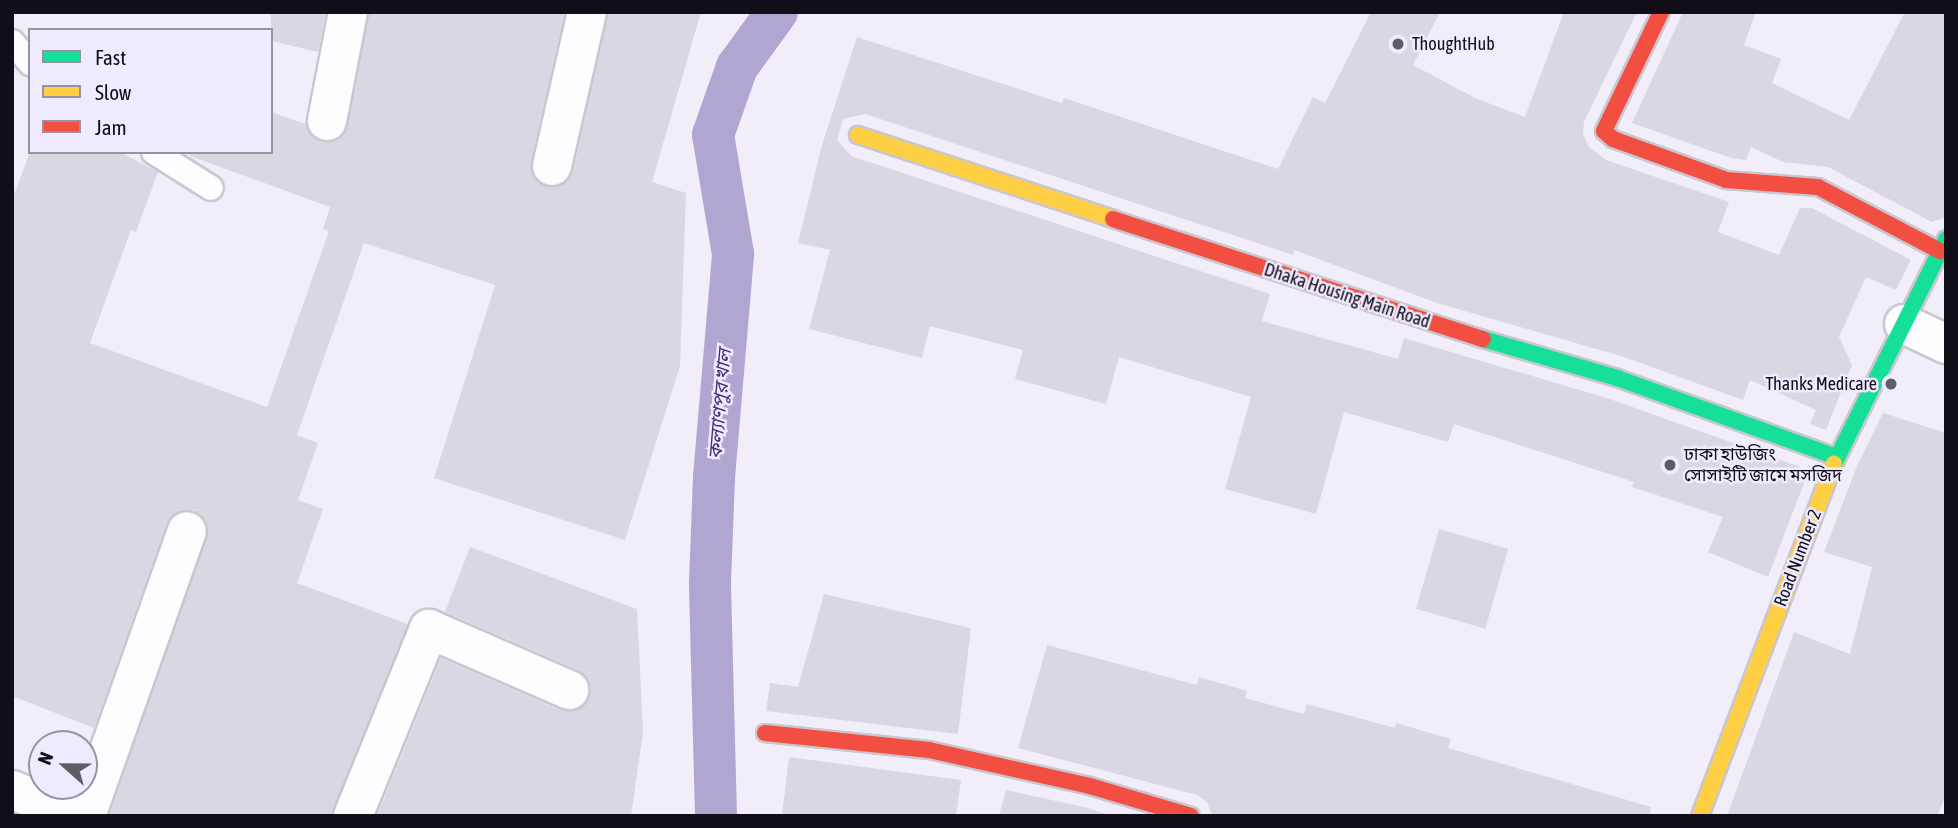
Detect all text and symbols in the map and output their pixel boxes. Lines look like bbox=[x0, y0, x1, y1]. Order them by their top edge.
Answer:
legend bbox=[28, 28, 273, 154]
place label: ThoughtHub bbox=[1412, 33, 1495, 55]
marker: ThoughtHub bbox=[1390, 36, 1406, 52]
text: Fast bbox=[95, 45, 126, 69]
text: Slow bbox=[95, 80, 131, 104]
text: Jam bbox=[95, 115, 127, 139]
street label: Dhaka Housing Main Road bbox=[1261, 259, 1433, 333]
water label: কল্যাণপুর খাল bbox=[704, 348, 736, 460]
place label: Thanks Medicare bbox=[1766, 373, 1877, 395]
marker: Thanks Medicare bbox=[1883, 376, 1899, 392]
place label: ঢাকা হাউজিং সোসাইটি জামে মসজিদ bbox=[1684, 444, 1842, 486]
marker: ঢাকা হাউজিং সোসাইটি জামে মসজিদ bbox=[1662, 457, 1678, 473]
street label: Road Number 2 bbox=[1770, 506, 1826, 610]
north arrow bbox=[28, 730, 98, 800]
text: N bbox=[33, 749, 58, 767]

